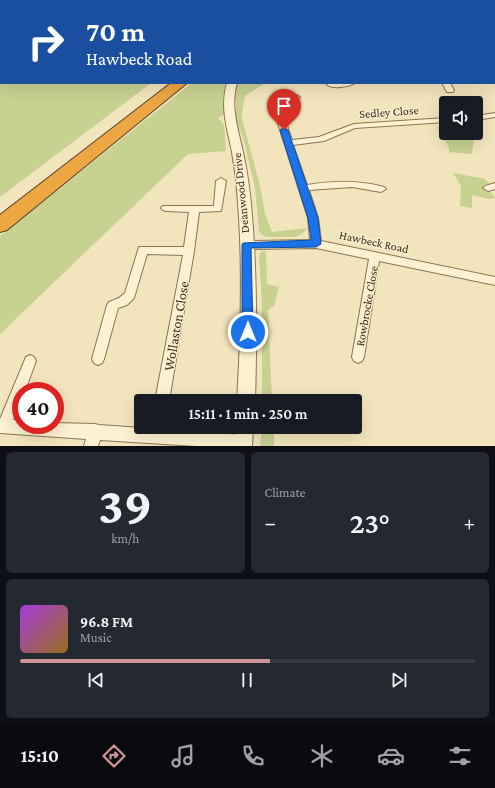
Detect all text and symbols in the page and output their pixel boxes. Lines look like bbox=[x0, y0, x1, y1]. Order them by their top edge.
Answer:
icon: right bbox=[20, 16, 72, 68]
text: 70 m bbox=[86, 16, 145, 47]
text: Hawbeck Road bbox=[86, 49, 192, 69]
pin bbox=[267, 89, 301, 130]
icon: arrive bbox=[273, 95, 295, 117]
map controls bbox=[439, 96, 483, 140]
button: sound bbox=[439, 96, 483, 140]
street label: Sedley Close bbox=[359, 103, 419, 121]
street label: Deanwood Drive bbox=[230, 152, 252, 234]
street label: Hawbeck Road bbox=[338, 228, 411, 256]
street label: Rowbrocke Close bbox=[353, 265, 381, 347]
street label: Wollaston Close bbox=[160, 280, 192, 372]
position arrow bbox=[227, 311, 269, 353]
speed limit sign: 40 bbox=[12, 382, 64, 434]
text: 15:11 · 1 min · 250 m bbox=[188, 406, 308, 422]
text: 39 bbox=[98, 476, 152, 534]
text: Climate bbox=[265, 485, 305, 500]
text: 23° bbox=[350, 506, 390, 539]
text: − bbox=[265, 510, 276, 535]
text: + bbox=[463, 510, 475, 535]
text: km/h bbox=[111, 531, 139, 546]
text: 96.8 FM bbox=[80, 614, 133, 630]
text: Music bbox=[80, 630, 112, 645]
icon: previous bbox=[85, 669, 107, 691]
icon: pause bbox=[236, 669, 258, 691]
icon: next bbox=[388, 669, 410, 691]
icon: directions bbox=[100, 742, 128, 770]
icon: music bbox=[169, 742, 197, 770]
icon: phone bbox=[239, 742, 267, 770]
icon: climate bbox=[308, 742, 336, 770]
icon: car bbox=[377, 742, 405, 770]
icon: filters bbox=[446, 742, 474, 770]
text: 15:10 bbox=[21, 746, 59, 766]

